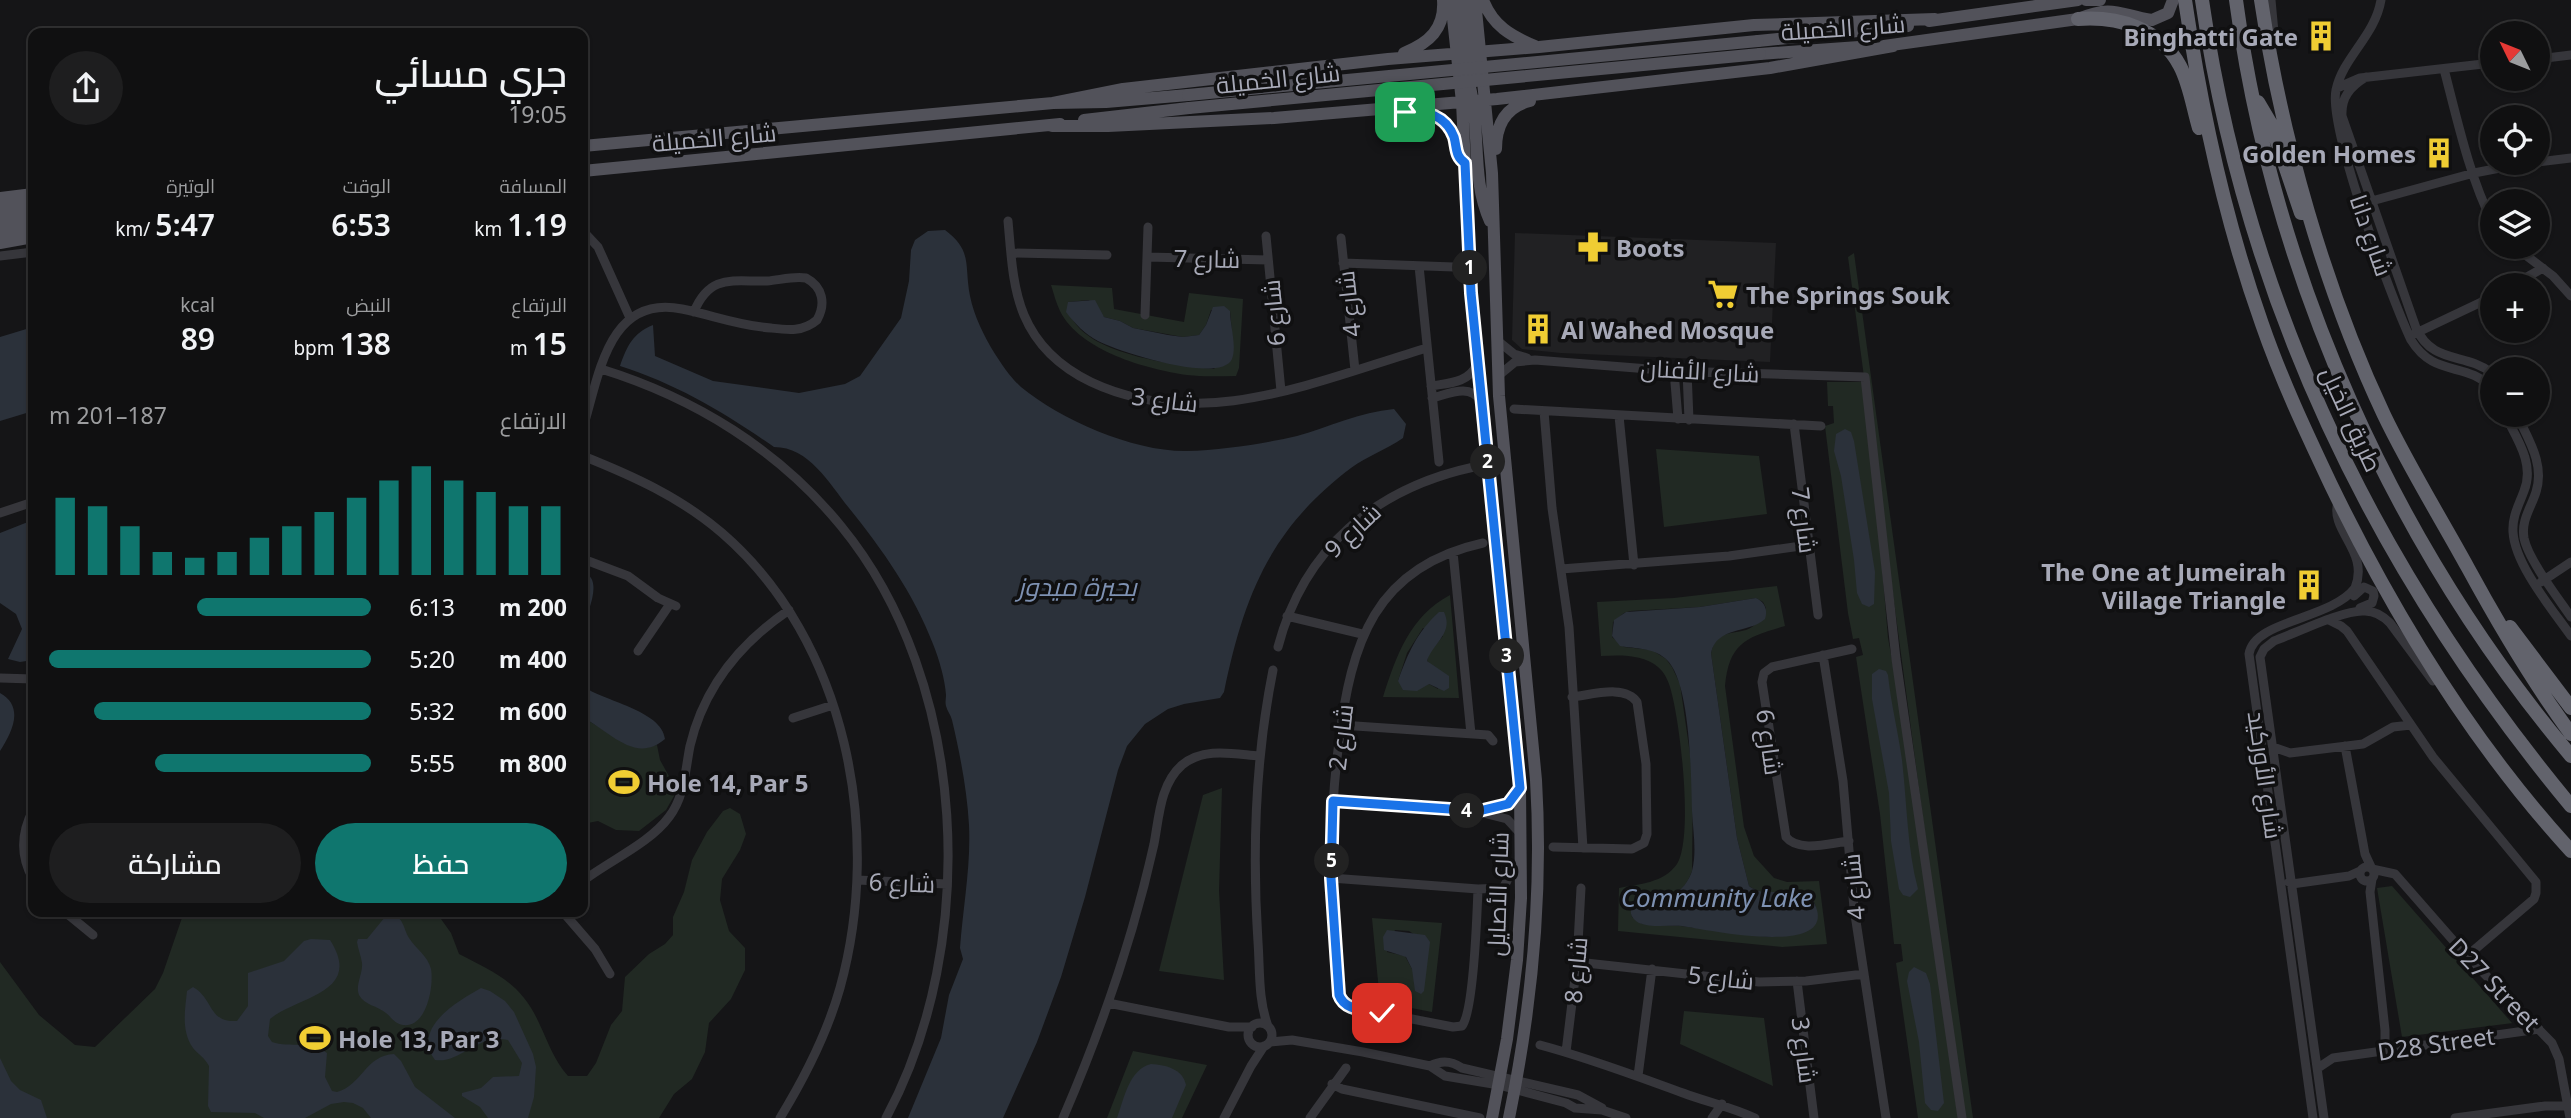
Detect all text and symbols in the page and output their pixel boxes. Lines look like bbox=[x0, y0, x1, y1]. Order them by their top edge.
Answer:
street label: شارع الخميلة bbox=[1780, 6, 1906, 49]
building icon: Binghatti Gate bbox=[2304, 19, 2338, 53]
place label: Binghatti Gate bbox=[2123, 20, 2298, 53]
north arrow bbox=[2480, 21, 2550, 91]
map controls bbox=[2480, 21, 2550, 427]
text: جري مسائي bbox=[375, 46, 567, 98]
button: share bbox=[49, 51, 123, 125]
street label: شارع الخميلة bbox=[1214, 55, 1342, 102]
pin bbox=[1375, 82, 1435, 142]
icon: arrive bbox=[1386, 93, 1424, 131]
text: 19:05 bbox=[508, 98, 567, 130]
button: locate bbox=[2480, 105, 2550, 175]
street label: شارع الخميلة bbox=[650, 115, 778, 160]
building icon: Golden Homes bbox=[2422, 136, 2456, 170]
place label: Golden Homes bbox=[2242, 137, 2416, 170]
text: الوتيرة bbox=[166, 173, 215, 199]
text: الوقت bbox=[343, 173, 391, 199]
text: المسافة bbox=[499, 173, 567, 199]
button: layers bbox=[2480, 189, 2550, 259]
street label: شارع دانا bbox=[2342, 190, 2401, 281]
text: 5:47 bbox=[155, 204, 215, 245]
text: 6:53 bbox=[331, 204, 391, 245]
text: 1.19 bbox=[507, 204, 567, 245]
text: /km bbox=[115, 216, 155, 242]
text: km bbox=[474, 216, 507, 242]
pharmacy icon: Boots bbox=[1576, 230, 1610, 264]
place label: Boots bbox=[1616, 231, 1684, 264]
street label: شارع 7 bbox=[1173, 241, 1241, 276]
pin: 1 bbox=[1452, 250, 1488, 286]
text: 1 bbox=[1464, 254, 1475, 280]
street label: شارع 4 bbox=[1328, 269, 1369, 339]
button: + bbox=[2480, 273, 2550, 343]
supermarket icon: The Springs Souk bbox=[1706, 277, 1740, 311]
street label: شارع 6 bbox=[1254, 278, 1293, 348]
place label: The Springs Souk bbox=[1746, 278, 1950, 311]
text: kcal bbox=[180, 292, 215, 318]
text: النبض bbox=[346, 292, 391, 318]
text: الارتفاع bbox=[511, 292, 567, 318]
building icon: Al Wahed Mosque bbox=[1521, 312, 1555, 346]
place label: Al Wahed Mosque bbox=[1561, 313, 1774, 346]
text: 89 bbox=[181, 318, 215, 359]
text: 138 bbox=[340, 323, 391, 364]
text: 15 bbox=[533, 323, 567, 364]
text: bpm bbox=[293, 335, 340, 361]
text: m bbox=[510, 335, 533, 361]
street label: شارع الأفنان bbox=[1640, 350, 1760, 391]
button: − bbox=[2480, 357, 2550, 427]
street label: طريق الخيل bbox=[2313, 361, 2391, 477]
street label: شارع 3 bbox=[1130, 379, 1200, 420]
text: 187–201 m bbox=[49, 399, 167, 431]
text: الارتفاع bbox=[500, 404, 567, 436]
pin: 2 bbox=[1470, 444, 1506, 480]
text: 2 bbox=[1482, 448, 1493, 474]
street label: شارع 7 bbox=[1784, 485, 1825, 555]
street label: شارع 9 bbox=[1316, 495, 1388, 565]
place label: The One at Jumeirah Village Triangle bbox=[2041, 555, 2286, 616]
water label: بحيرة ميدوز bbox=[1014, 568, 1139, 604]
building icon: The One at Jumeirah Village Triangle bbox=[2292, 568, 2326, 602]
text: 6:13 bbox=[409, 591, 455, 623]
text: 200 m bbox=[499, 591, 567, 623]
pin: 3 bbox=[1490, 638, 1524, 674]
text: 3 bbox=[1501, 642, 1512, 668]
text: 5:20 bbox=[409, 643, 455, 675]
text: 400 m bbox=[499, 643, 567, 675]
text: 5:32 bbox=[409, 695, 455, 727]
text: 600 m bbox=[499, 695, 567, 727]
street label: شارع 2 bbox=[1320, 702, 1361, 772]
street label: شارع 6 bbox=[1748, 707, 1791, 777]
street label: شارع الأوركيد bbox=[2240, 709, 2291, 841]
text: 5:55 bbox=[409, 747, 455, 779]
text: 800 m bbox=[499, 747, 567, 779]
sports icon: Hole 14, Par 5 bbox=[607, 765, 641, 799]
place label: Hole 14, Par 5 bbox=[647, 766, 809, 799]
pin: 4 bbox=[1450, 794, 1484, 828]
text: 4 bbox=[1461, 797, 1472, 823]
button: مشاركة bbox=[49, 823, 301, 903]
button: حفظ bbox=[315, 823, 567, 903]
street label: شارع الأصايل bbox=[1478, 831, 1517, 957]
pin: 5 bbox=[1314, 844, 1350, 878]
text: 5 bbox=[1326, 847, 1337, 873]
street label: شارع 4 bbox=[1834, 852, 1873, 922]
street label: شارع 6 bbox=[868, 864, 936, 901]
water label: Community Lake bbox=[1621, 879, 1813, 915]
street label: D27 Street bbox=[2442, 930, 2548, 1038]
street label: شارع 8 bbox=[1556, 935, 1595, 1005]
street label: شارع 5 bbox=[1686, 957, 1756, 998]
pin bbox=[1352, 983, 1412, 1043]
icon: check bbox=[1363, 994, 1401, 1032]
street label: شارع 3 bbox=[1784, 1015, 1825, 1085]
street label: D28 Street bbox=[2375, 1018, 2497, 1068]
sports icon: Hole 13, Par 3 bbox=[298, 1021, 332, 1055]
place label: Hole 13, Par 3 bbox=[338, 1022, 500, 1055]

